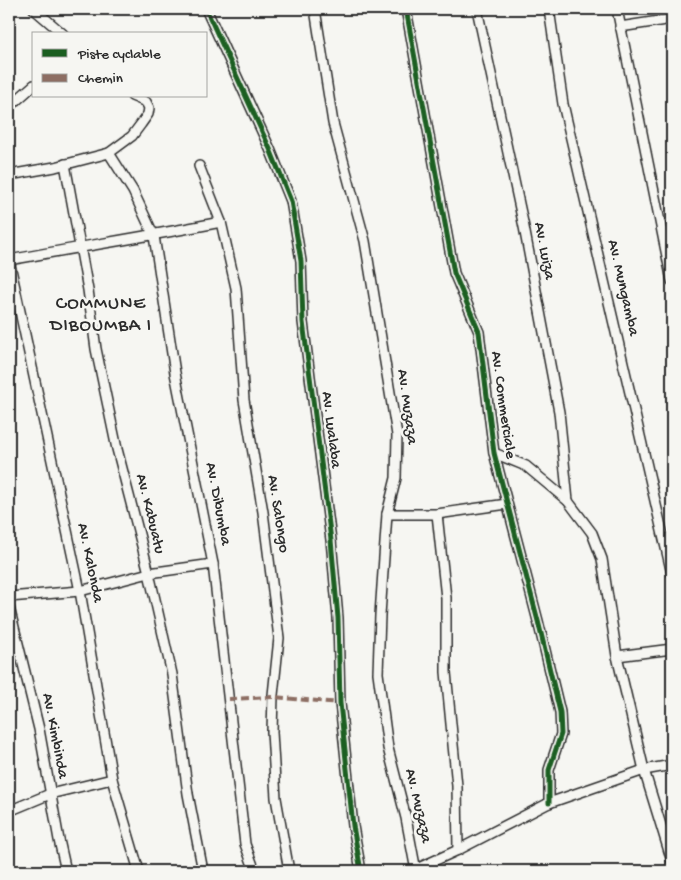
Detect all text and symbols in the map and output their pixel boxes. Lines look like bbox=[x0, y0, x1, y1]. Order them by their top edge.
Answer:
legend bbox=[32, 32, 208, 98]
text: Piste cyclable bbox=[77, 46, 161, 64]
text: Chemin bbox=[78, 70, 123, 88]
street label: Av. Luiza bbox=[528, 221, 558, 282]
street label: Av. Mungamba bbox=[602, 238, 643, 339]
district label: COMMUNE DIBOUMBA I bbox=[48, 293, 152, 338]
street label: Av. Commerciale bbox=[485, 350, 519, 461]
street label: Av. Muzaza bbox=[391, 368, 421, 447]
street label: Av. Lualaba bbox=[316, 390, 344, 471]
street label: Av. Dibumba bbox=[200, 461, 235, 548]
street label: Av. Kabuatu bbox=[130, 472, 168, 556]
street label: Av. Salongo bbox=[261, 474, 293, 554]
street label: Av. Kalonda bbox=[71, 522, 107, 606]
street label: Av. Kimbinda bbox=[36, 692, 72, 781]
street label: Av. Muzaza bbox=[399, 767, 435, 846]

